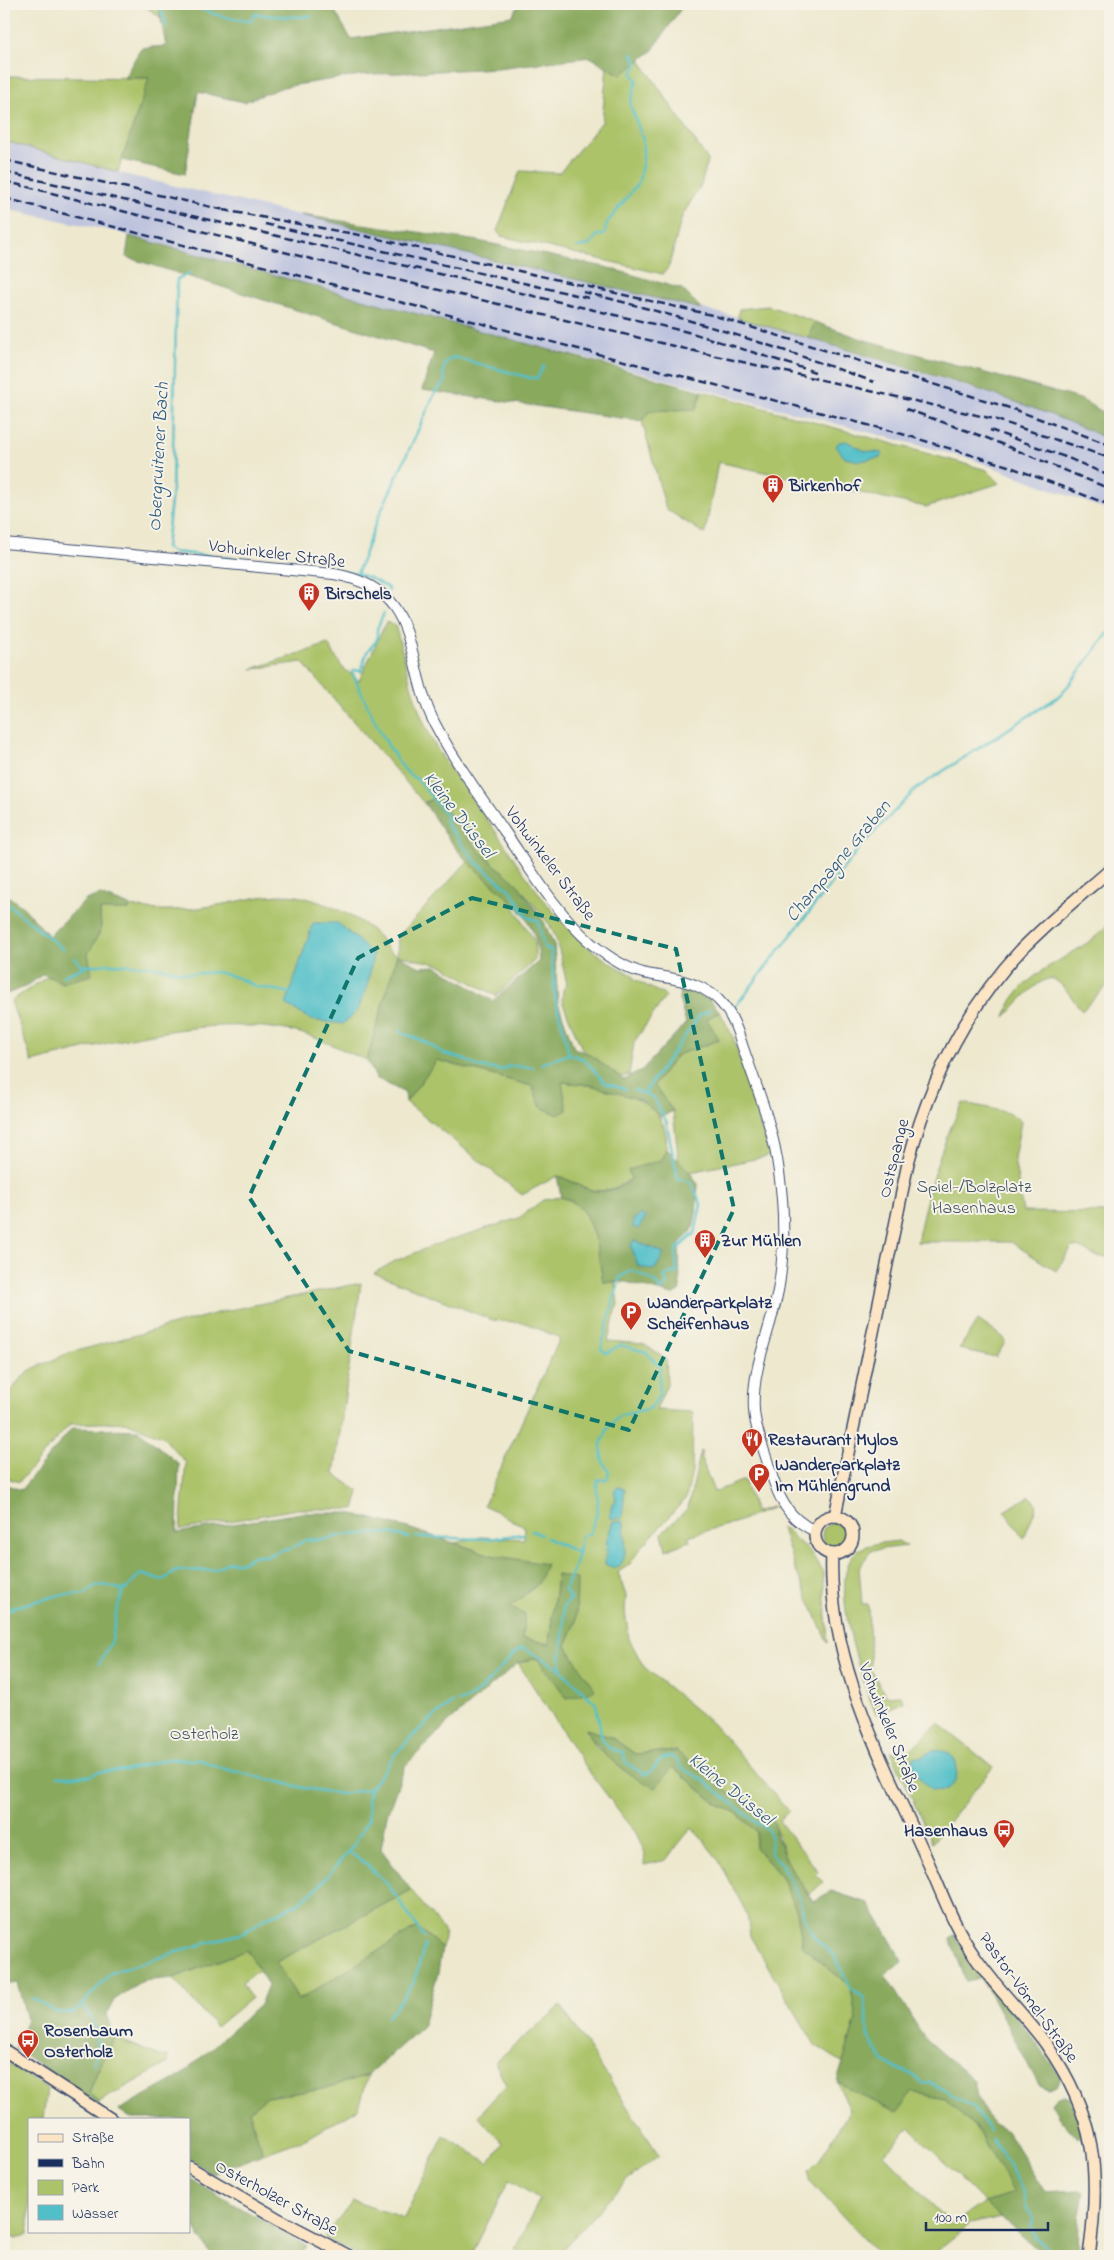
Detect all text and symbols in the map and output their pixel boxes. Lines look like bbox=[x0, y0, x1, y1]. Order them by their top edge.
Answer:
water label: Obergruitener Bach bbox=[142, 381, 178, 533]
building icon: Birkenhof bbox=[761, 473, 785, 504]
place label: Birkenhof bbox=[788, 474, 862, 500]
street label: Vohwinkeler Straße bbox=[206, 534, 347, 576]
building icon: Birschels bbox=[297, 581, 321, 612]
place label: Birschels bbox=[324, 582, 392, 608]
water label: Kleine Düssel bbox=[416, 767, 502, 867]
water label: Champagne Graben bbox=[780, 794, 899, 929]
street label: Vohwinkeler Straße bbox=[497, 801, 602, 928]
street label: Ostspange bbox=[873, 1115, 919, 1201]
park label: Spiel-/Bolzplatz Hasenhaus bbox=[916, 1175, 1032, 1222]
building icon: Zur Mühlen bbox=[693, 1228, 717, 1259]
place label: Zur Mühlen bbox=[721, 1229, 801, 1255]
place label: Wanderparkplatz Scheifenhaus bbox=[647, 1291, 772, 1338]
parking icon: Wanderparkplatz Scheifenhaus bbox=[619, 1300, 643, 1331]
restaurant icon: Restaurant Mylos bbox=[740, 1427, 764, 1458]
place label: Restaurant Mylos bbox=[768, 1428, 898, 1455]
place label: Wanderparkplatz Im Mühlengrund bbox=[775, 1453, 900, 1501]
parking icon: Wanderparkplatz Im Mühlengrund bbox=[747, 1462, 771, 1493]
street label: Vohwinkeler Straße bbox=[850, 1658, 926, 1797]
park label: Osterholz bbox=[170, 1722, 239, 1748]
water label: Kleine Düssel bbox=[682, 1747, 781, 1835]
bus stop icon: Hasenhaus bbox=[992, 1818, 1016, 1849]
place label: Hasenhaus bbox=[904, 1819, 988, 1845]
street label: Pastor-Vömel-Straße bbox=[971, 1927, 1084, 2070]
place label: Rosenbaum Osterholz bbox=[44, 2019, 133, 2066]
bus stop icon: Rosenbaum Osterholz bbox=[16, 2028, 40, 2059]
legend bbox=[28, 2118, 190, 2232]
text: Straße bbox=[72, 2127, 114, 2149]
text: Bahn bbox=[71, 2153, 105, 2175]
street label: Osterholzer Straße bbox=[210, 2154, 343, 2244]
text: Park bbox=[72, 2177, 100, 2199]
scale bar bbox=[926, 2200, 1049, 2232]
text: Wasser bbox=[72, 2203, 119, 2225]
text: 100 m bbox=[934, 2207, 967, 2229]

